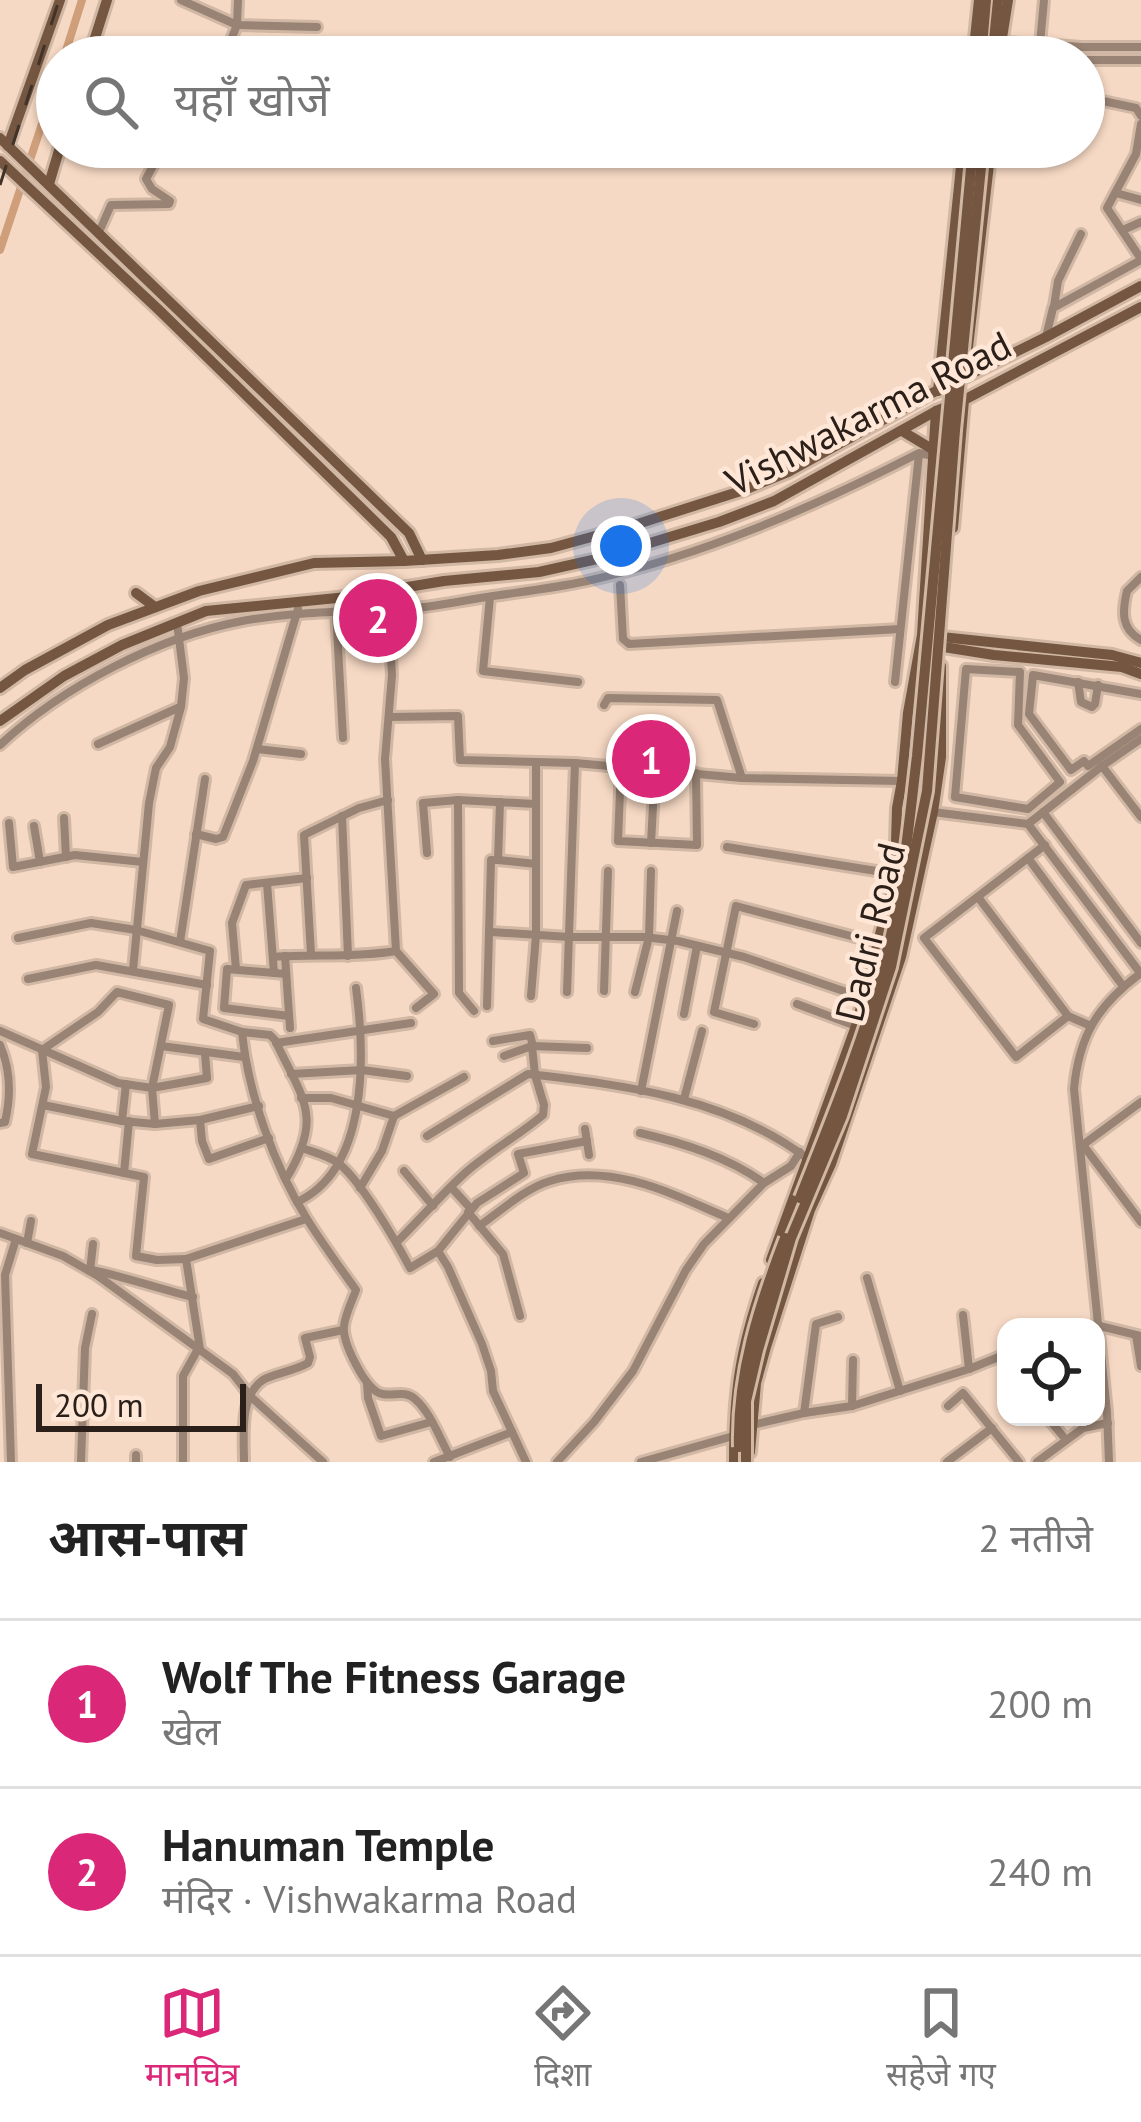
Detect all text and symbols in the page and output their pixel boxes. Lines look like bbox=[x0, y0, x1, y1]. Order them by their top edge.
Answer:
search box bbox=[36, 36, 1105, 168]
icon: search bbox=[78, 69, 144, 135]
text: यहाँ खोजें bbox=[174, 70, 330, 128]
street label: Vishwakarma Road bbox=[716, 319, 1019, 507]
your location bbox=[591, 516, 651, 576]
pin: 2 bbox=[339, 573, 417, 663]
pin: 1 bbox=[612, 714, 690, 804]
street label: Dadri Road bbox=[823, 837, 916, 1027]
map controls bbox=[997, 1318, 1105, 1426]
button: locate bbox=[997, 1318, 1105, 1426]
scale bar bbox=[36, 1378, 246, 1431]
text: 200 m bbox=[54, 1383, 144, 1426]
text: आस-पास bbox=[48, 1504, 246, 1570]
text: 2 नतीजे bbox=[978, 1512, 1093, 1563]
text: Wolf The Fitness Garage bbox=[162, 1647, 626, 1705]
text: 1 bbox=[76, 1678, 98, 1729]
text: 200 m bbox=[987, 1678, 1093, 1729]
text: खेल bbox=[162, 1705, 220, 1756]
text: Hanuman Temple bbox=[162, 1815, 494, 1873]
text: 2 bbox=[76, 1846, 98, 1897]
text: 240 m bbox=[987, 1846, 1093, 1897]
text: मंदिर · Vishwakarma Road bbox=[162, 1873, 577, 1924]
tab: मानचित्र bbox=[145, 1980, 239, 2099]
tab: दिशा bbox=[530, 1980, 596, 2099]
tab: सहेजे गए bbox=[886, 1980, 996, 2099]

